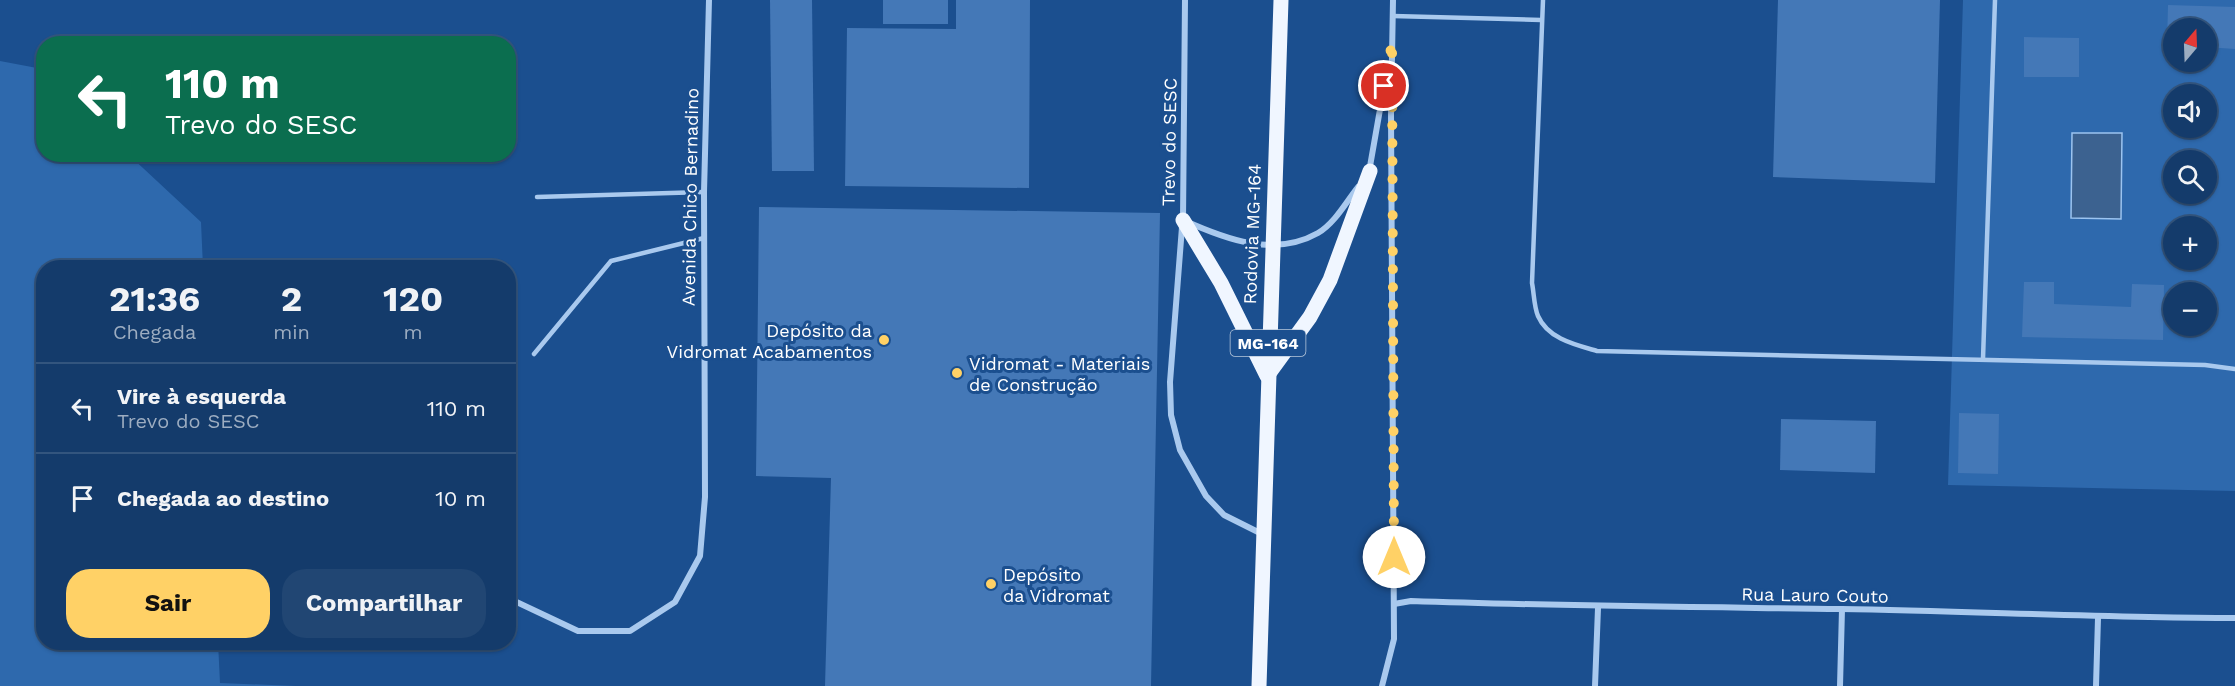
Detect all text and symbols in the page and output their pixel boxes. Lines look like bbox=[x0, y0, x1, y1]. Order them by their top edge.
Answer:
north arrow bbox=[2163, 18, 2217, 72]
map controls bbox=[2163, 18, 2217, 336]
text: 110 m bbox=[165, 59, 280, 108]
icon: left bbox=[66, 60, 144, 138]
pin bbox=[1358, 60, 1409, 111]
icon: arrive bbox=[1367, 69, 1400, 102]
street label: Trevo do SESC bbox=[1157, 78, 1181, 206]
button: sound bbox=[2163, 84, 2217, 138]
street label: Avenida Chico Bernadino bbox=[678, 88, 702, 306]
text: Trevo do SESC bbox=[165, 109, 357, 141]
button: search bbox=[2163, 150, 2217, 204]
street label: Rodovia MG-164 bbox=[1239, 163, 1265, 305]
button: + bbox=[2163, 216, 2217, 270]
text: 21:36 bbox=[109, 278, 200, 320]
text: 2 bbox=[281, 278, 302, 320]
text: 120 bbox=[383, 278, 443, 320]
button: − bbox=[2163, 282, 2217, 336]
text: Chegada bbox=[113, 320, 196, 344]
text: min bbox=[273, 320, 310, 344]
text: m bbox=[403, 320, 423, 344]
place label: Depósito da Vidromat Acabamentos bbox=[667, 320, 872, 362]
road number: MG-164 bbox=[1230, 330, 1306, 356]
marker: Depósito da Vidromat Acabamentos bbox=[877, 333, 891, 347]
place label: Vidromat - Materiais de Construção bbox=[969, 353, 1150, 395]
marker: Vidromat - Materiais de Construção bbox=[950, 366, 964, 380]
text: Vire à esquerda bbox=[117, 384, 286, 409]
icon: left bbox=[66, 392, 99, 425]
text: 110 m bbox=[427, 396, 486, 421]
text: Trevo do SESC bbox=[117, 409, 260, 433]
icon: arrive bbox=[66, 482, 99, 515]
text: Chegada ao destino bbox=[117, 486, 329, 511]
text: 10 m bbox=[435, 486, 486, 511]
position arrow bbox=[1362, 525, 1426, 589]
place label: Depósito da Vidromat bbox=[1003, 564, 1110, 606]
button: Sair bbox=[66, 569, 270, 638]
button: Compartilhar bbox=[282, 569, 486, 638]
marker: Depósito da Vidromat bbox=[984, 577, 998, 591]
street label: Rua Lauro Couto bbox=[1741, 583, 1889, 607]

